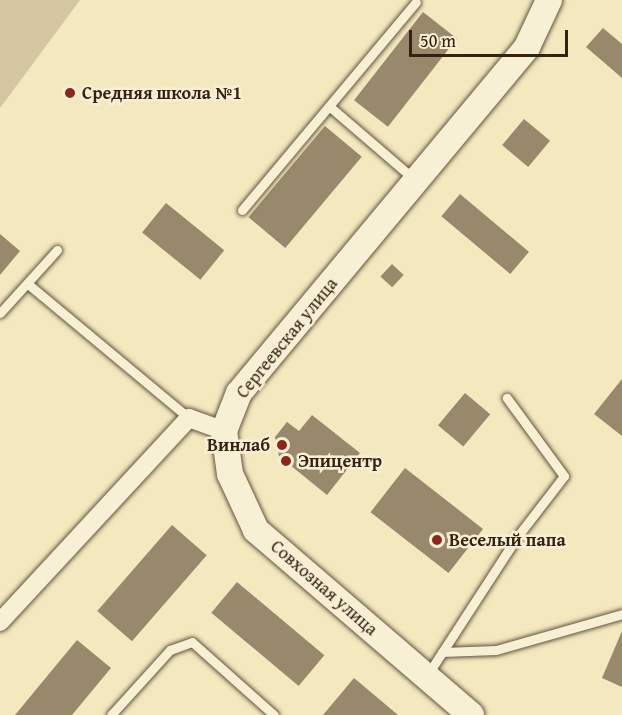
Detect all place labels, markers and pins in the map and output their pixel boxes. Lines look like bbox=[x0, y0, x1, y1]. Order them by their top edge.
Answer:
place label: Средняя школа №1 bbox=[82, 82, 242, 104]
marker: Средняя школа №1 bbox=[63, 86, 77, 100]
place label: Винлаб bbox=[207, 434, 270, 456]
marker: Винлаб bbox=[275, 438, 289, 452]
place label: Эпицентр bbox=[298, 450, 382, 472]
marker: Эпицентр bbox=[279, 454, 293, 468]
place label: Веселый папа bbox=[449, 529, 566, 551]
marker: Веселый папа bbox=[430, 533, 444, 547]

